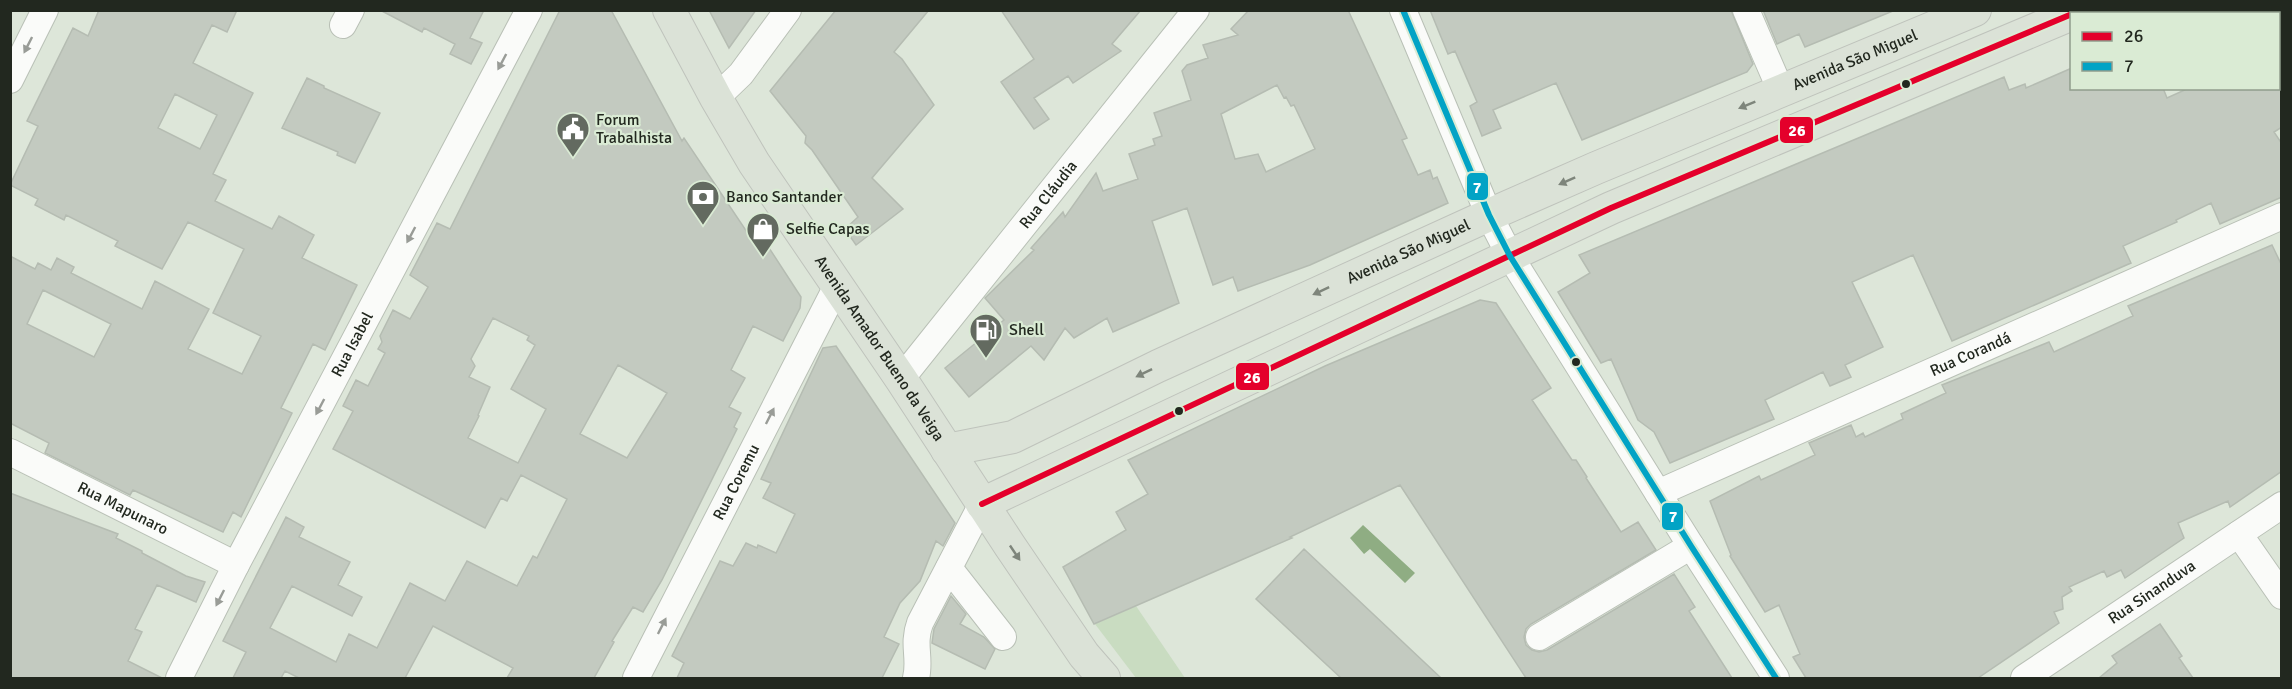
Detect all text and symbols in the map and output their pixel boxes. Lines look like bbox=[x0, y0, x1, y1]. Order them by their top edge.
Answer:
legend bbox=[2070, 12, 2280, 90]
street label: Avenida São Miguel bbox=[1789, 25, 1921, 95]
text: 26 bbox=[2124, 25, 2143, 47]
one-way arrow bbox=[23, 37, 33, 54]
one-way arrow bbox=[497, 54, 507, 71]
text: 7 bbox=[2124, 55, 2134, 77]
unlabelled marker bbox=[1900, 78, 1912, 90]
one-way arrow bbox=[1738, 101, 1756, 110]
place label: Forum Trabalhista bbox=[596, 110, 672, 148]
public building icon: Forum Trabalhista bbox=[555, 111, 591, 158]
line badge: 26 bbox=[1779, 116, 1814, 144]
text: 26 bbox=[1788, 121, 1806, 141]
street label: Rua Cláudia bbox=[1015, 156, 1082, 233]
line badge: 7 bbox=[1466, 172, 1489, 201]
one-way arrow bbox=[1558, 176, 1576, 186]
text: 7 bbox=[1473, 178, 1482, 198]
bank icon: Banco Santander bbox=[685, 179, 721, 226]
place label: Banco Santander bbox=[726, 187, 842, 207]
shop icon: Selfie Capas bbox=[745, 211, 781, 258]
street label: Avenida São Miguel bbox=[1343, 215, 1474, 289]
place label: Selfie Capas bbox=[786, 219, 870, 239]
one-way arrow bbox=[406, 226, 416, 243]
street label: Avenida Amador Bueno da Veiga bbox=[810, 252, 949, 445]
one-way arrow bbox=[1313, 287, 1330, 296]
street label: Rua Isabel bbox=[327, 308, 378, 380]
fuel station icon: Shell bbox=[968, 312, 1004, 359]
place label: Shell bbox=[1009, 320, 1044, 340]
street label: Rua Corandá bbox=[1927, 327, 2014, 381]
unlabelled marker bbox=[1570, 356, 1582, 368]
line badge: 26 bbox=[1235, 362, 1270, 391]
one-way arrow bbox=[1136, 368, 1153, 378]
text: 26 bbox=[1243, 368, 1261, 388]
one-way arrow bbox=[315, 399, 325, 416]
unlabelled marker bbox=[1173, 405, 1185, 417]
one-way arrow bbox=[766, 407, 775, 424]
street label: Rua Coremu bbox=[709, 441, 764, 524]
street label: Rua Mapunaro bbox=[74, 477, 171, 539]
line badge: 7 bbox=[1661, 502, 1684, 531]
text: 7 bbox=[1669, 507, 1678, 527]
one-way arrow bbox=[1009, 544, 1020, 561]
street label: Rua Sinanduva bbox=[2104, 556, 2199, 629]
one-way arrow bbox=[215, 590, 224, 607]
one-way arrow bbox=[657, 618, 667, 635]

